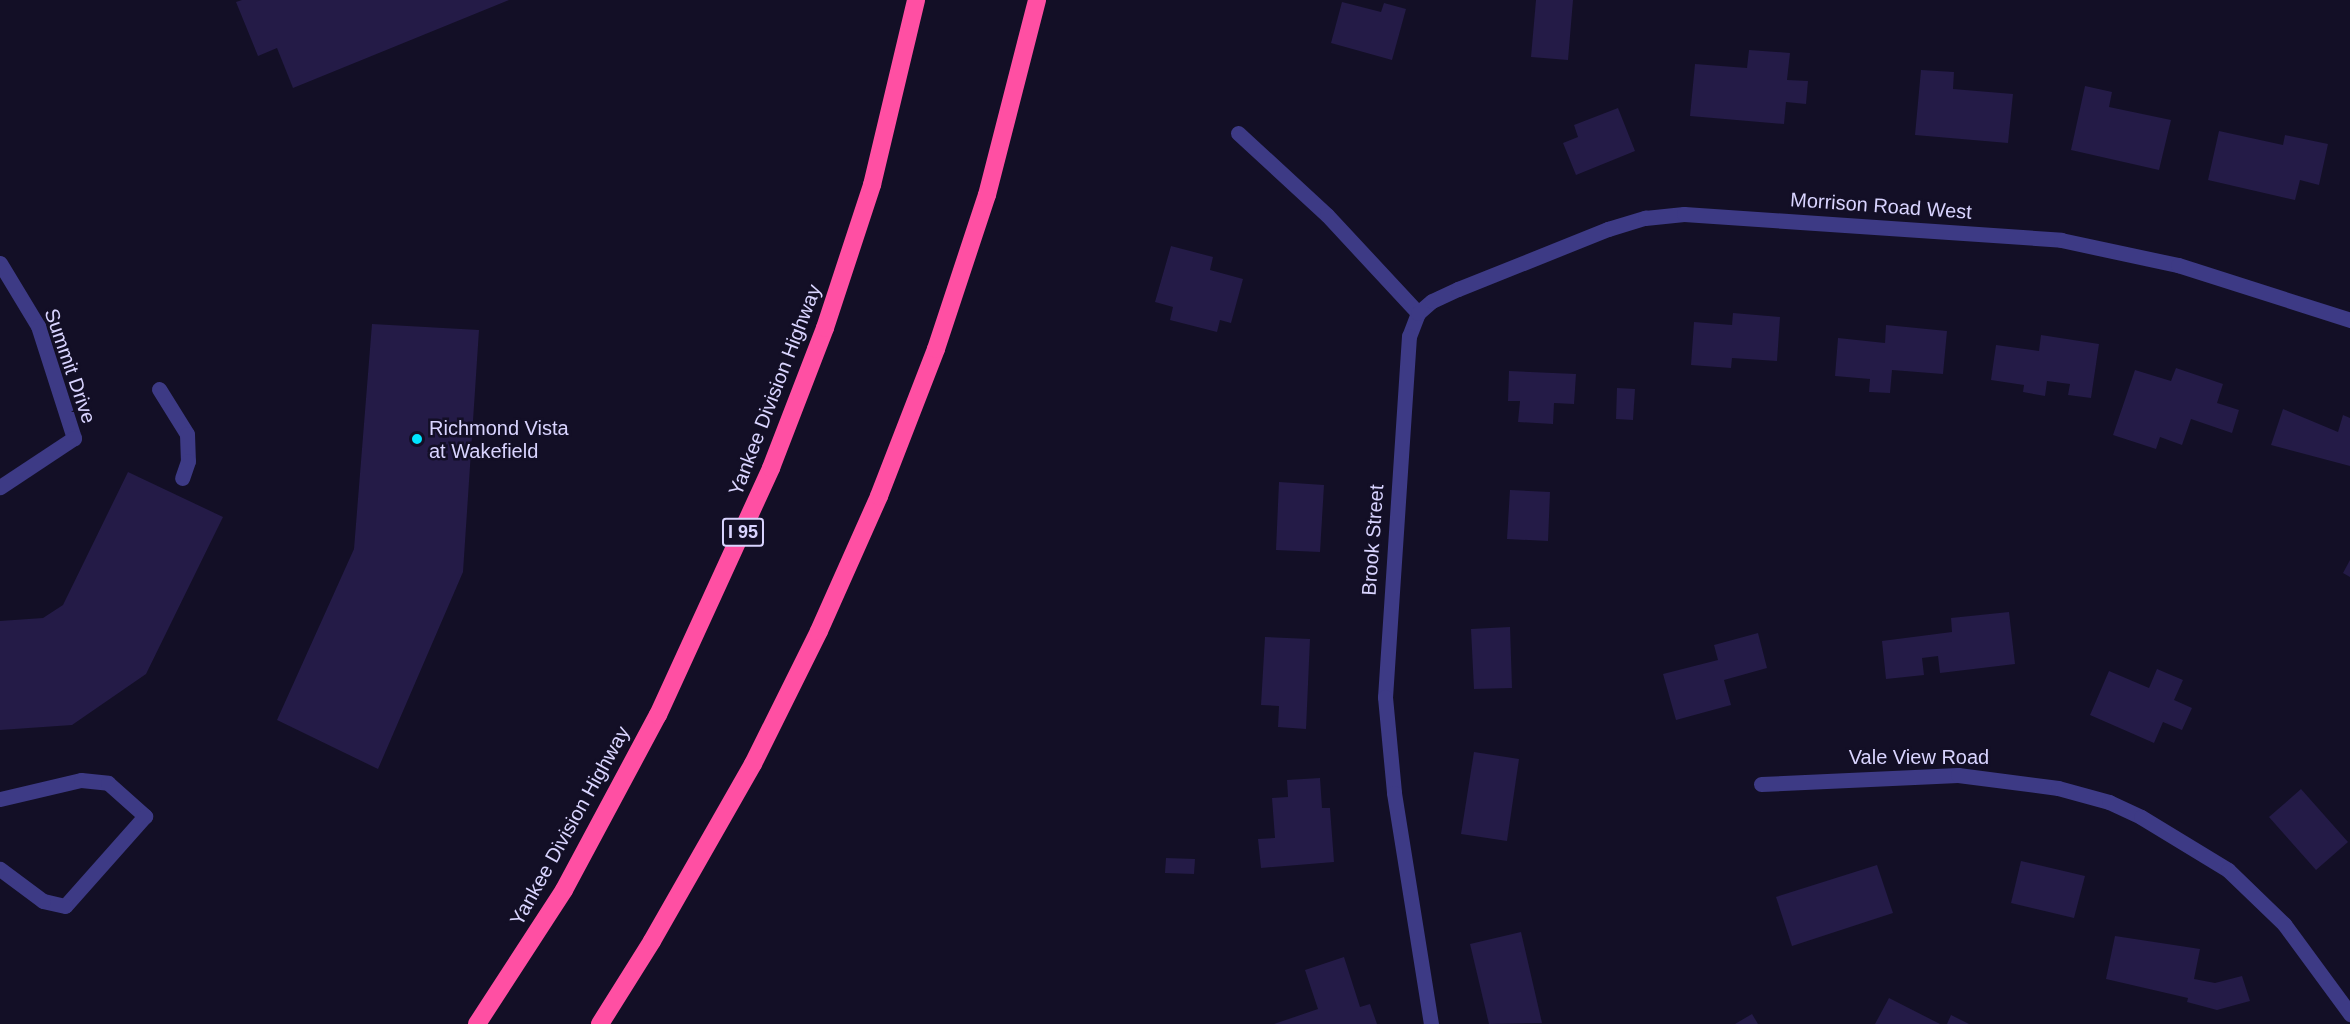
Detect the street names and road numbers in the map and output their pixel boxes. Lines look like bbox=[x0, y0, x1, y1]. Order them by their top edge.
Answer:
street label: Morrison Road West bbox=[1789, 188, 1973, 224]
street label: Yankee Division Highway bbox=[724, 281, 826, 499]
street label: Summit Drive bbox=[39, 305, 101, 427]
street label: Brook Street bbox=[1357, 484, 1389, 596]
road number: I 95 bbox=[720, 517, 766, 547]
street label: Yankee Division Highway bbox=[505, 722, 635, 930]
street label: Vale View Road bbox=[1849, 745, 1989, 769]

